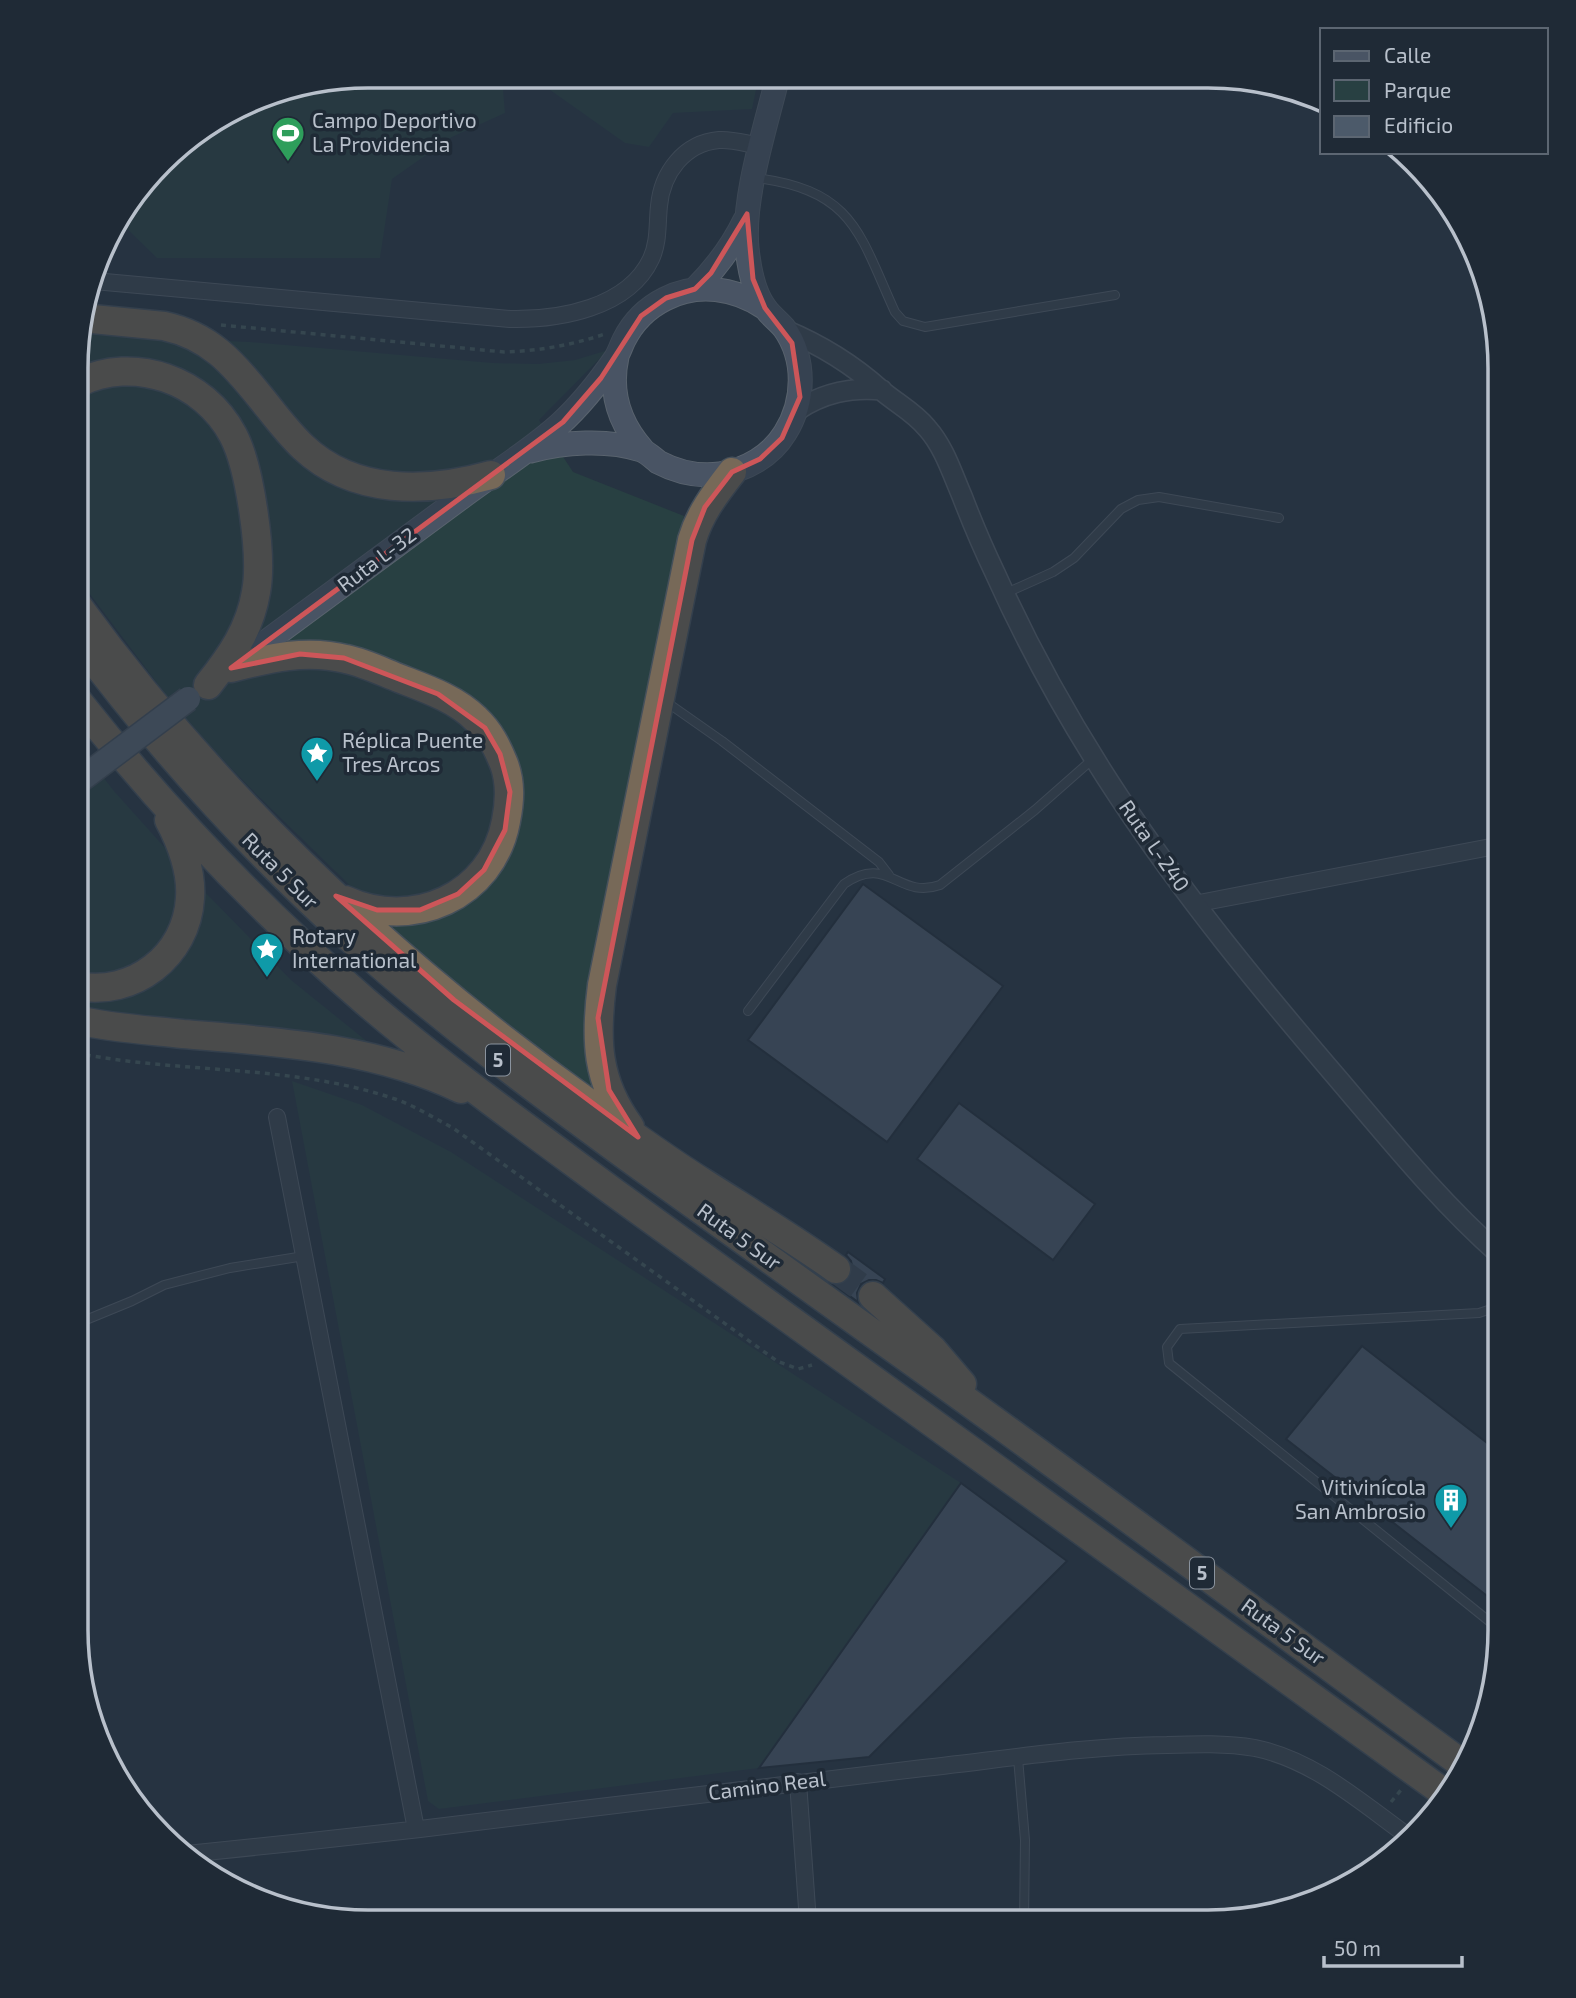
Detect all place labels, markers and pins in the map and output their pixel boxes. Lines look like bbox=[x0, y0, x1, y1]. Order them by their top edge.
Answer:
place label: Campo Deportivo La Providencia bbox=[312, 107, 477, 156]
sports icon: Campo Deportivo La Providencia bbox=[269, 114, 307, 163]
place label: Réplica Puente Tres Arcos bbox=[342, 727, 483, 776]
place icon: Réplica Puente Tres Arcos bbox=[298, 734, 336, 783]
place label: Rotary International bbox=[292, 923, 417, 972]
place icon: Rotary International bbox=[248, 930, 286, 979]
place label: Vitivinícola San Ambrosio bbox=[1295, 1474, 1426, 1523]
building icon: Vitivinícola San Ambrosio bbox=[1432, 1481, 1470, 1530]

